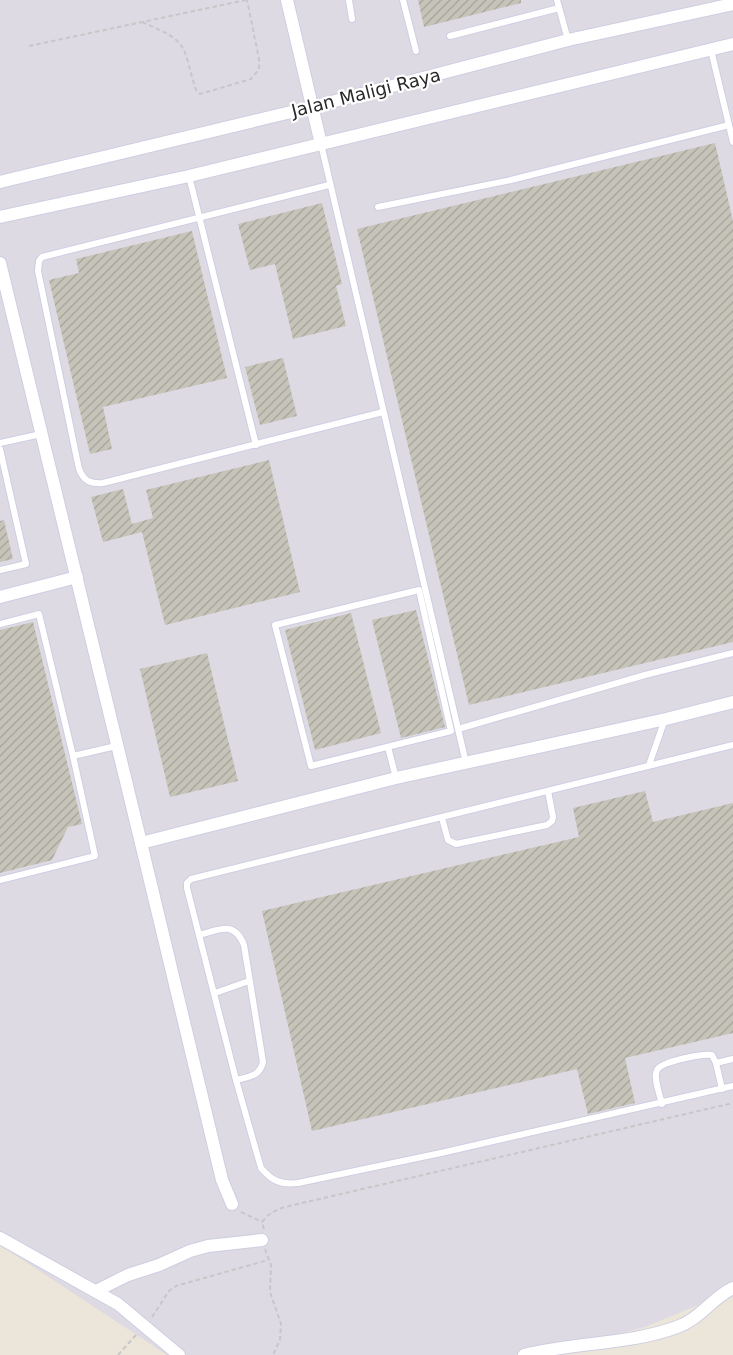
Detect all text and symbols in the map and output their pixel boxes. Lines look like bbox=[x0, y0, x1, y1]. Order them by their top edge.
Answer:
street label: Jalan Maligi Raya bbox=[288, 64, 443, 121]

